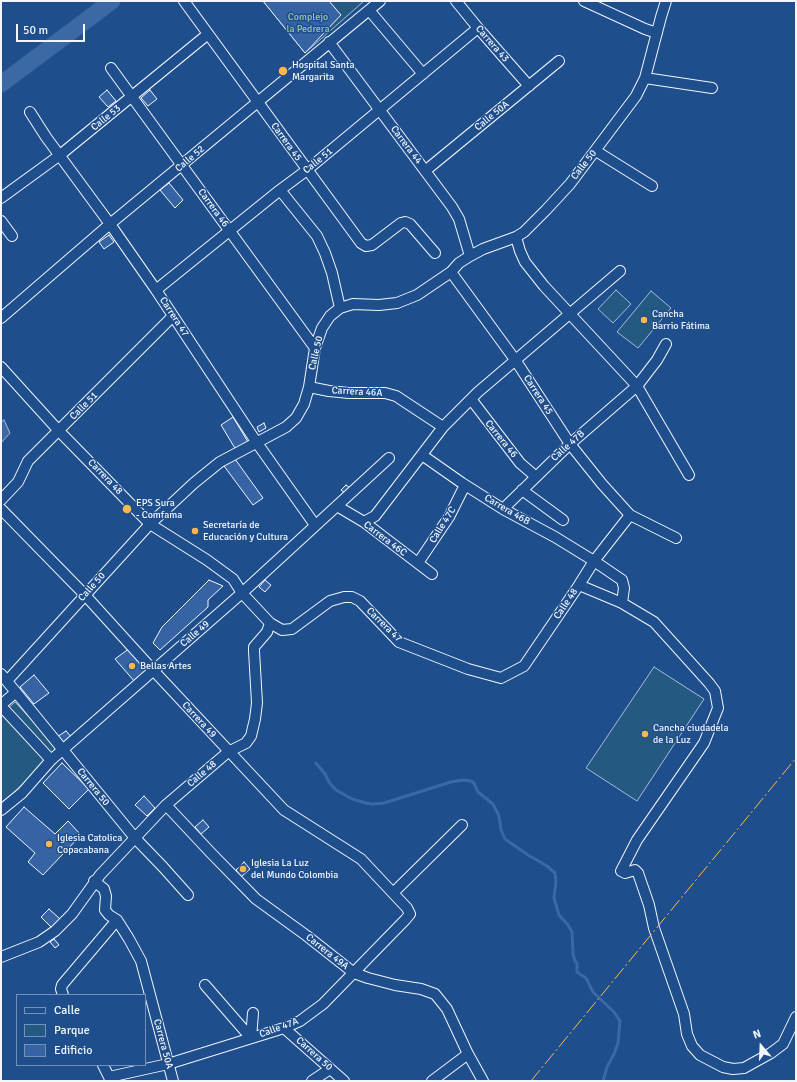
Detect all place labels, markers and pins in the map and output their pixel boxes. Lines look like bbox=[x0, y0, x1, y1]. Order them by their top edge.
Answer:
place label: Hospital Santa Margarita bbox=[292, 59, 355, 82]
marker: Hospital Santa Margarita bbox=[277, 65, 289, 77]
place label: Cancha Barrio Fátima bbox=[652, 308, 710, 332]
marker: Cancha Barrio Fátima bbox=[639, 315, 649, 325]
place label: EPS Sura - Comfama bbox=[136, 497, 182, 520]
marker: EPS Sura - Comfama bbox=[121, 503, 133, 515]
place label: Secretaría de Educación y Cultura bbox=[203, 519, 288, 542]
marker: Secretaría de Educación y Cultura bbox=[190, 526, 200, 536]
place label: Bellas Artes bbox=[140, 660, 191, 672]
marker: Bellas Artes bbox=[127, 661, 137, 671]
place label: Cancha ciudadela de la Luz bbox=[653, 722, 729, 746]
marker: Cancha ciudadela de la Luz bbox=[640, 729, 650, 739]
place label: Iglesia Catolica Copacabana bbox=[57, 832, 122, 856]
marker: Iglesia Catolica Copacabana bbox=[44, 839, 54, 849]
place label: Iglesia La Luz del Mundo Colombia bbox=[251, 857, 338, 880]
marker: Iglesia La Luz del Mundo Colombia bbox=[238, 864, 248, 874]

